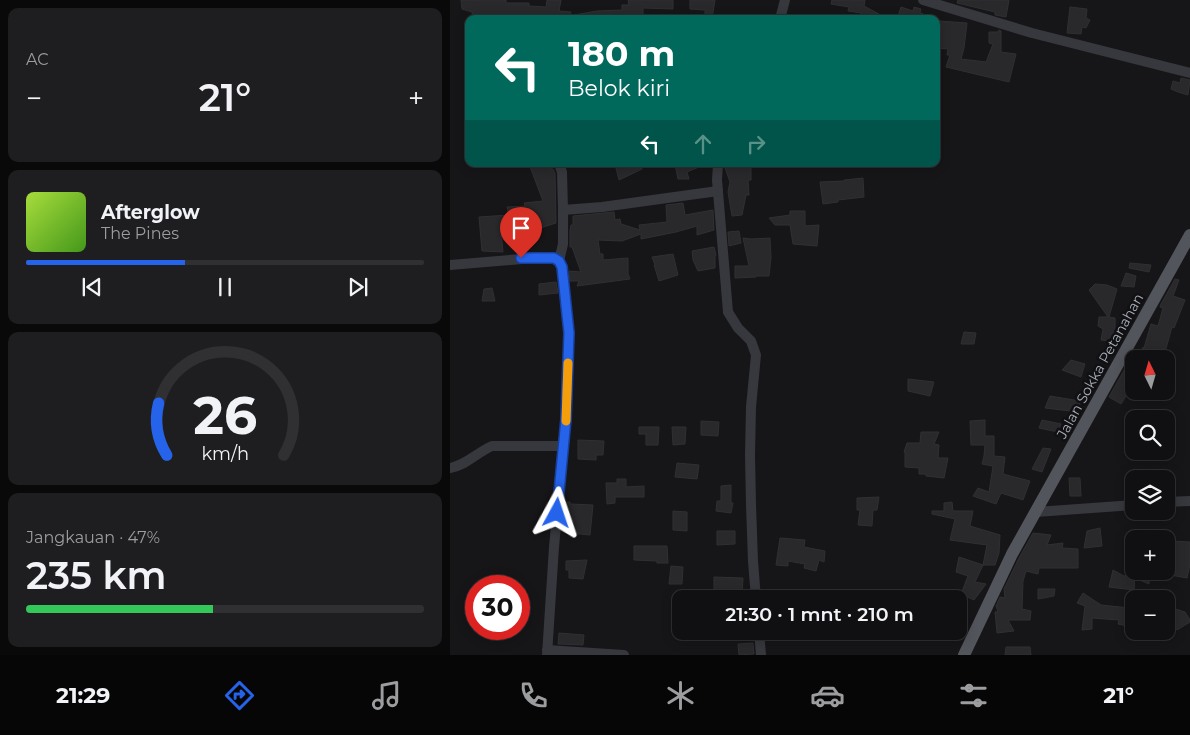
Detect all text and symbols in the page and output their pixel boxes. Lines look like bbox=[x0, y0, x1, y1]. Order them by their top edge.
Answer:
text: 180 m bbox=[568, 32, 675, 75]
icon: left bbox=[485, 35, 550, 100]
text: AC bbox=[26, 50, 49, 69]
text: 21° bbox=[199, 74, 251, 121]
text: Belok kiri bbox=[568, 75, 670, 102]
text: − bbox=[26, 81, 42, 115]
text: + bbox=[408, 81, 424, 115]
icon: left bbox=[636, 130, 664, 158]
icon: ahead bbox=[689, 130, 717, 158]
icon: right bbox=[742, 130, 770, 158]
text: Afterglow bbox=[101, 201, 200, 224]
pin bbox=[500, 207, 542, 258]
icon: arrive bbox=[507, 214, 535, 242]
text: The Pines bbox=[101, 224, 179, 243]
icon: previous bbox=[78, 273, 106, 301]
icon: pause bbox=[211, 273, 239, 301]
icon: next bbox=[344, 273, 372, 301]
street label: Jalan Sokka Petanahan bbox=[1052, 290, 1147, 443]
north arrow bbox=[1125, 350, 1175, 400]
map controls bbox=[1125, 350, 1175, 640]
text: 26 bbox=[193, 384, 257, 447]
button: search bbox=[1125, 410, 1175, 460]
text: km/h bbox=[201, 443, 249, 464]
button: layers bbox=[1125, 470, 1175, 520]
position arrow bbox=[530, 486, 582, 538]
text: Jangkauan · 47% bbox=[26, 528, 160, 547]
button: + bbox=[1125, 530, 1175, 580]
text: 235 km bbox=[26, 552, 166, 599]
speed limit sign: 30 bbox=[465, 575, 530, 640]
button: − bbox=[1125, 590, 1175, 640]
text: 21:30 · 1 mnt · 210 m bbox=[725, 603, 914, 626]
icon: directions bbox=[222, 678, 257, 713]
icon: music bbox=[369, 678, 404, 713]
icon: phone bbox=[516, 678, 551, 713]
icon: climate bbox=[663, 678, 698, 713]
icon: car bbox=[810, 678, 845, 713]
icon: filters bbox=[956, 678, 991, 713]
text: 21:29 bbox=[56, 682, 110, 709]
text: 21° bbox=[1103, 682, 1134, 709]

